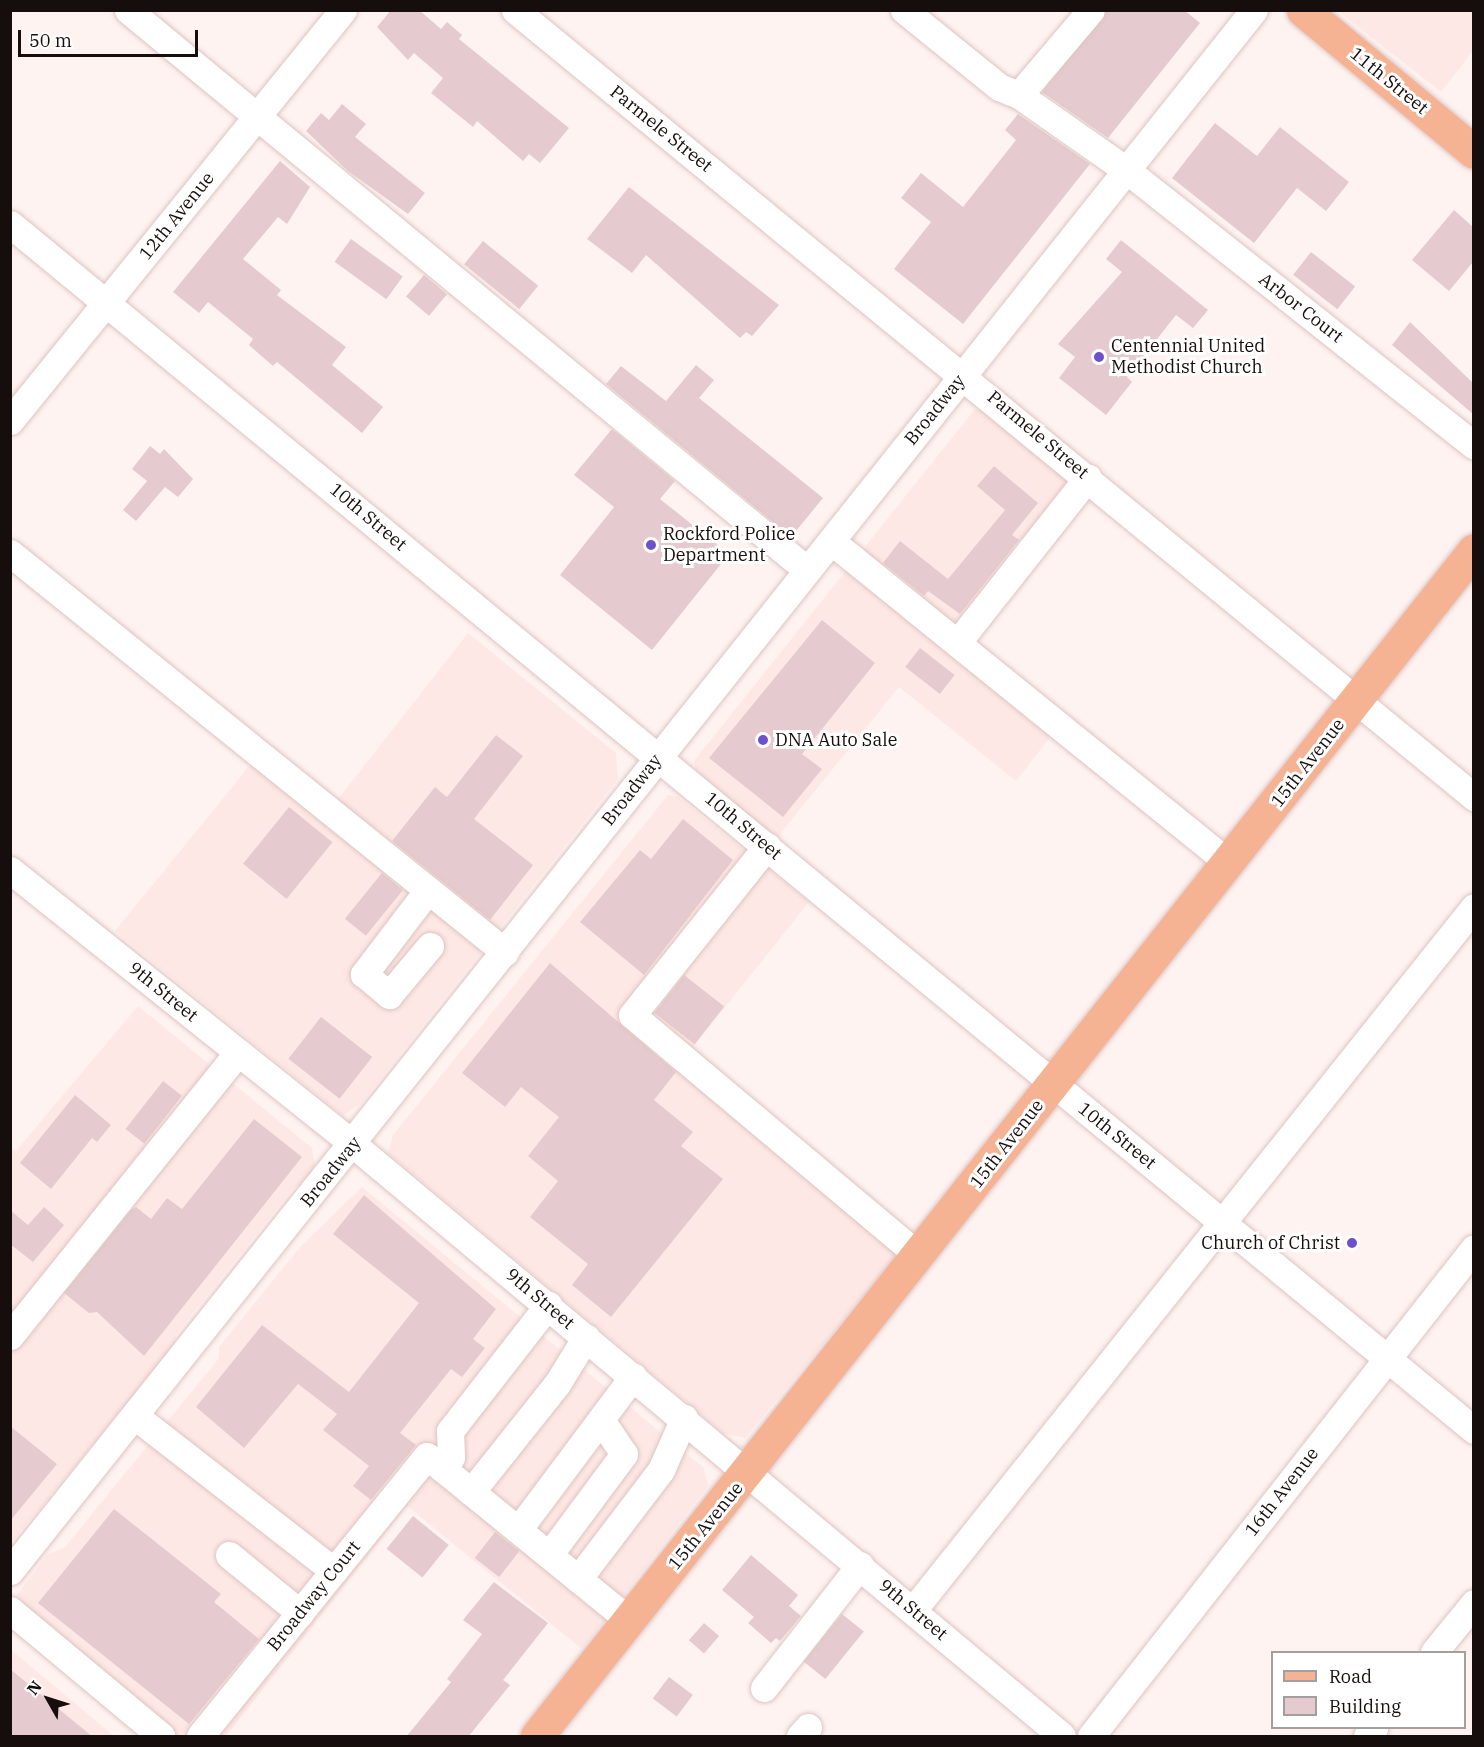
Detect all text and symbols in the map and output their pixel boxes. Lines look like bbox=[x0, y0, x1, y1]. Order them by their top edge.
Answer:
scale bar bbox=[21, 18, 201, 56]
text: 50 m bbox=[29, 29, 72, 52]
street label: 11th Street bbox=[1346, 43, 1432, 119]
street label: Parmele Street bbox=[605, 81, 717, 177]
street label: 12th Avenue bbox=[135, 168, 219, 264]
street label: Arbor Court bbox=[1255, 268, 1347, 348]
place label: Centennial United Methodist Church bbox=[1111, 336, 1265, 378]
marker: Centennial United Methodist Church bbox=[1092, 350, 1106, 364]
street label: Broadway bbox=[900, 370, 970, 450]
street label: Parmele Street bbox=[983, 386, 1093, 484]
street label: 10th Street bbox=[325, 479, 411, 555]
place label: Rockford Police Department bbox=[663, 524, 795, 566]
marker: Rockford Police Department bbox=[644, 538, 658, 552]
street label: 15th Avenue bbox=[1267, 714, 1349, 812]
place label: DNA Auto Sale bbox=[775, 729, 897, 751]
marker: DNA Auto Sale bbox=[756, 733, 770, 747]
street label: Broadway bbox=[598, 750, 666, 830]
street label: 10th Street bbox=[700, 788, 786, 864]
street label: 9th Street bbox=[124, 957, 202, 1027]
street label: 15th Avenue bbox=[966, 1095, 1048, 1193]
street label: 10th Street bbox=[1074, 1098, 1160, 1174]
street label: Broadway bbox=[296, 1132, 366, 1212]
place label: Church of Christ bbox=[1201, 1232, 1340, 1254]
marker: Church of Christ bbox=[1345, 1236, 1359, 1250]
street label: 9th Street bbox=[501, 1264, 579, 1334]
street label: 16th Avenue bbox=[1241, 1443, 1323, 1541]
street label: 15th Avenue bbox=[664, 1478, 748, 1574]
street label: Broadway Court bbox=[263, 1536, 365, 1656]
street label: 9th Street bbox=[874, 1575, 952, 1645]
legend bbox=[1271, 1651, 1466, 1729]
text: Road bbox=[1329, 1665, 1372, 1688]
north arrow bbox=[18, 1669, 78, 1729]
text: N bbox=[22, 1676, 46, 1699]
text: Building bbox=[1329, 1695, 1401, 1718]

